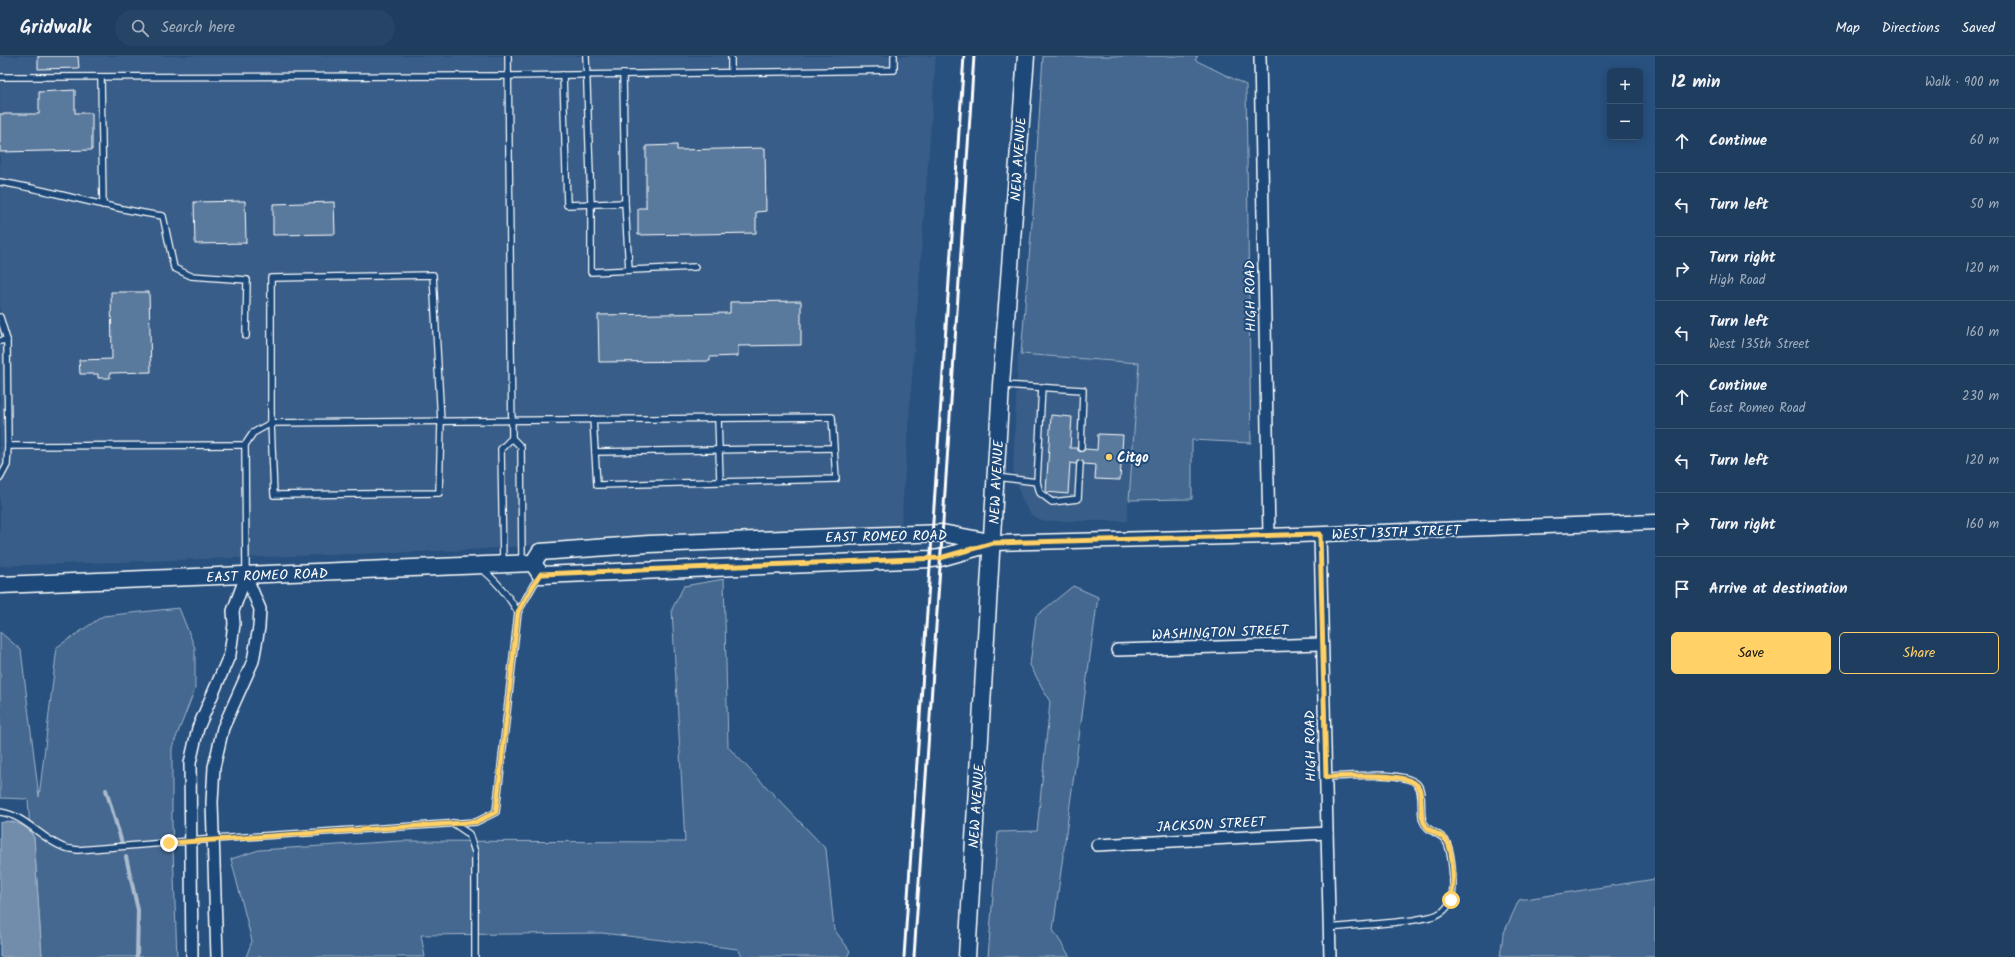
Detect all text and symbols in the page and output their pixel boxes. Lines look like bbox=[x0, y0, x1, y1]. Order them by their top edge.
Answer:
search box bbox=[115, 10, 395, 46]
text: Gridwalk bbox=[20, 13, 91, 43]
text: Search here bbox=[161, 16, 235, 40]
icon: search bbox=[129, 17, 151, 39]
text: Map bbox=[1835, 17, 1860, 39]
text: Directions bbox=[1882, 17, 1940, 39]
text: Saved bbox=[1962, 17, 1995, 39]
map controls bbox=[1607, 68, 1643, 140]
button: + bbox=[1607, 68, 1643, 104]
text: 12 min bbox=[1671, 69, 1720, 96]
text: Walk · 900 m bbox=[1925, 72, 1999, 93]
button: − bbox=[1607, 104, 1643, 140]
street label: NEW AVENUE bbox=[1005, 115, 1033, 202]
text: Continue bbox=[1709, 129, 1767, 153]
icon: ahead bbox=[1671, 130, 1693, 152]
text: 60 m bbox=[1970, 130, 1999, 151]
text: Turn left bbox=[1709, 193, 1769, 217]
icon: left bbox=[1671, 194, 1693, 216]
text: 50 m bbox=[1970, 194, 1999, 215]
text: Turn right bbox=[1709, 246, 1776, 270]
icon: right bbox=[1671, 258, 1693, 280]
text: 120 m bbox=[1965, 258, 1999, 279]
street label: HIGH ROAD bbox=[1239, 260, 1263, 332]
text: High Road bbox=[1709, 270, 1765, 291]
text: Turn left bbox=[1709, 310, 1769, 334]
icon: left bbox=[1671, 322, 1693, 344]
text: 160 m bbox=[1966, 322, 1999, 343]
text: West 135th Street bbox=[1709, 334, 1809, 355]
text: Continue bbox=[1709, 374, 1767, 398]
icon: ahead bbox=[1671, 386, 1693, 408]
text: 230 m bbox=[1962, 386, 1999, 407]
text: East Romeo Road bbox=[1709, 398, 1805, 419]
street label: NEW AVENUE bbox=[984, 439, 1010, 525]
place label: Citgo bbox=[1117, 447, 1149, 469]
text: Turn left bbox=[1709, 449, 1769, 473]
icon: left bbox=[1671, 450, 1693, 472]
text: 120 m bbox=[1965, 450, 1999, 471]
marker: Citgo bbox=[1104, 452, 1114, 462]
text: Turn right bbox=[1709, 513, 1776, 537]
icon: right bbox=[1671, 514, 1693, 536]
text: 160 m bbox=[1966, 514, 1999, 535]
street label: WEST 135TH STREET bbox=[1331, 520, 1462, 546]
street label: EAST ROMEO ROAD bbox=[825, 525, 947, 549]
street label: EAST ROMEO ROAD bbox=[206, 563, 328, 589]
text: Arrive at destination bbox=[1709, 577, 1848, 601]
icon: arrive bbox=[1671, 578, 1693, 600]
street label: WASHINGTON STREET bbox=[1151, 620, 1290, 646]
button: Save bbox=[1671, 632, 1831, 674]
button: Share bbox=[1839, 632, 1999, 674]
street label: HIGH ROAD bbox=[1299, 710, 1323, 782]
street label: NEW AVENUE bbox=[963, 762, 991, 849]
street label: JACKSON STREET bbox=[1156, 811, 1268, 839]
route end bbox=[160, 834, 178, 852]
route start bbox=[1442, 891, 1460, 909]

